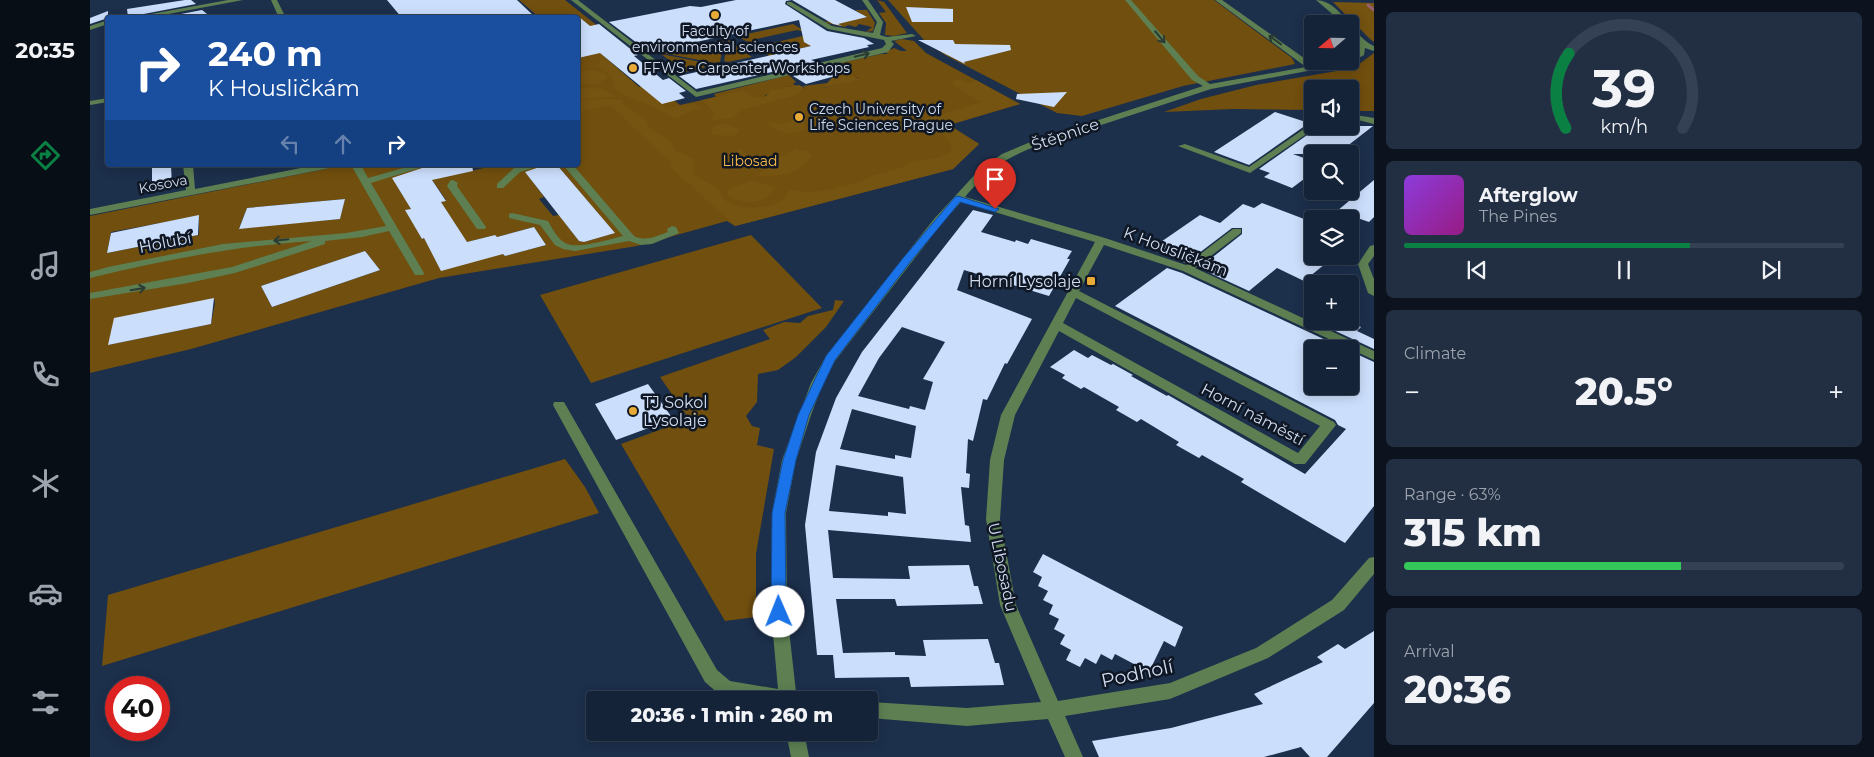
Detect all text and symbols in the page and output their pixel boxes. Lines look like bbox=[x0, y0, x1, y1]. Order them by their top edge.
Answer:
marker: Faculty of environmental sciences bbox=[709, 9, 721, 21]
north arrow bbox=[1304, 15, 1359, 70]
map controls bbox=[1304, 15, 1359, 395]
place label: Faculty of environmental sciences bbox=[632, 22, 798, 56]
one-way arrow bbox=[1154, 31, 1166, 44]
text: 240 m bbox=[208, 32, 323, 75]
icon: right bbox=[125, 35, 190, 100]
one-way arrow bbox=[1268, 35, 1282, 45]
text: 20:35 bbox=[15, 37, 75, 64]
one-way arrow bbox=[854, 50, 870, 59]
text: 39 bbox=[1591, 57, 1656, 120]
place label: FFWS - Carpenter Workshops bbox=[643, 59, 850, 77]
marker: FFWS - Carpenter Workshops bbox=[627, 62, 639, 74]
text: K Housličkám bbox=[208, 75, 360, 102]
button: sound bbox=[1304, 80, 1359, 135]
place label: Czech University of Life Sciences Prague bbox=[809, 100, 953, 134]
marker: Czech University of Life Sciences Prague bbox=[793, 111, 805, 123]
street label: Štěpnice bbox=[1029, 114, 1101, 155]
text: km/h bbox=[1600, 116, 1648, 137]
icon: left bbox=[276, 130, 304, 158]
icon: ahead bbox=[329, 130, 357, 158]
icon: right bbox=[382, 130, 410, 158]
icon: directions bbox=[28, 138, 63, 173]
button: search bbox=[1304, 145, 1359, 200]
park label: Libosad bbox=[723, 152, 777, 170]
pin bbox=[974, 158, 1016, 209]
icon: arrive bbox=[981, 165, 1009, 193]
street label: Kosova bbox=[137, 170, 189, 198]
text: Afterglow bbox=[1479, 184, 1578, 207]
text: The Pines bbox=[1479, 207, 1557, 226]
button: layers bbox=[1304, 210, 1359, 265]
street label: K Housličkám bbox=[1121, 223, 1231, 280]
street label: Holubí bbox=[137, 228, 194, 257]
one-way arrow bbox=[273, 235, 289, 245]
icon: music bbox=[28, 248, 63, 283]
icon: previous bbox=[1463, 256, 1491, 284]
icon: pause bbox=[1610, 256, 1638, 284]
icon: next bbox=[1757, 256, 1785, 284]
place label: Horní Lysolaje bbox=[969, 272, 1081, 291]
marker: Horní Lysolaje bbox=[1085, 275, 1097, 287]
button: + bbox=[1304, 275, 1359, 330]
one-way arrow bbox=[130, 284, 146, 294]
button: − bbox=[1304, 340, 1359, 395]
text: Climate bbox=[1404, 344, 1466, 363]
icon: phone bbox=[28, 357, 63, 392]
text: 20.5° bbox=[1575, 368, 1673, 415]
text: − bbox=[1404, 375, 1420, 409]
text: + bbox=[1828, 375, 1844, 409]
street label: Horní náměstí bbox=[1198, 379, 1308, 450]
place label: TJ Sokol Lysolaje bbox=[643, 393, 708, 430]
marker: TJ Sokol Lysolaje bbox=[627, 405, 639, 417]
icon: climate bbox=[28, 466, 63, 501]
text: Range · 63% bbox=[1404, 485, 1501, 504]
text: 315 km bbox=[1404, 509, 1542, 556]
street label: U Libosadu bbox=[984, 521, 1021, 613]
icon: car bbox=[28, 576, 63, 611]
position arrow bbox=[752, 585, 804, 637]
text: Arrival bbox=[1404, 642, 1454, 661]
street label: Podholí bbox=[1099, 654, 1176, 692]
text: 20:36 bbox=[1404, 666, 1511, 713]
speed limit sign: 40 bbox=[105, 676, 170, 741]
icon: filters bbox=[28, 685, 63, 720]
text: 20:36 · 1 min · 260 m bbox=[631, 704, 833, 727]

